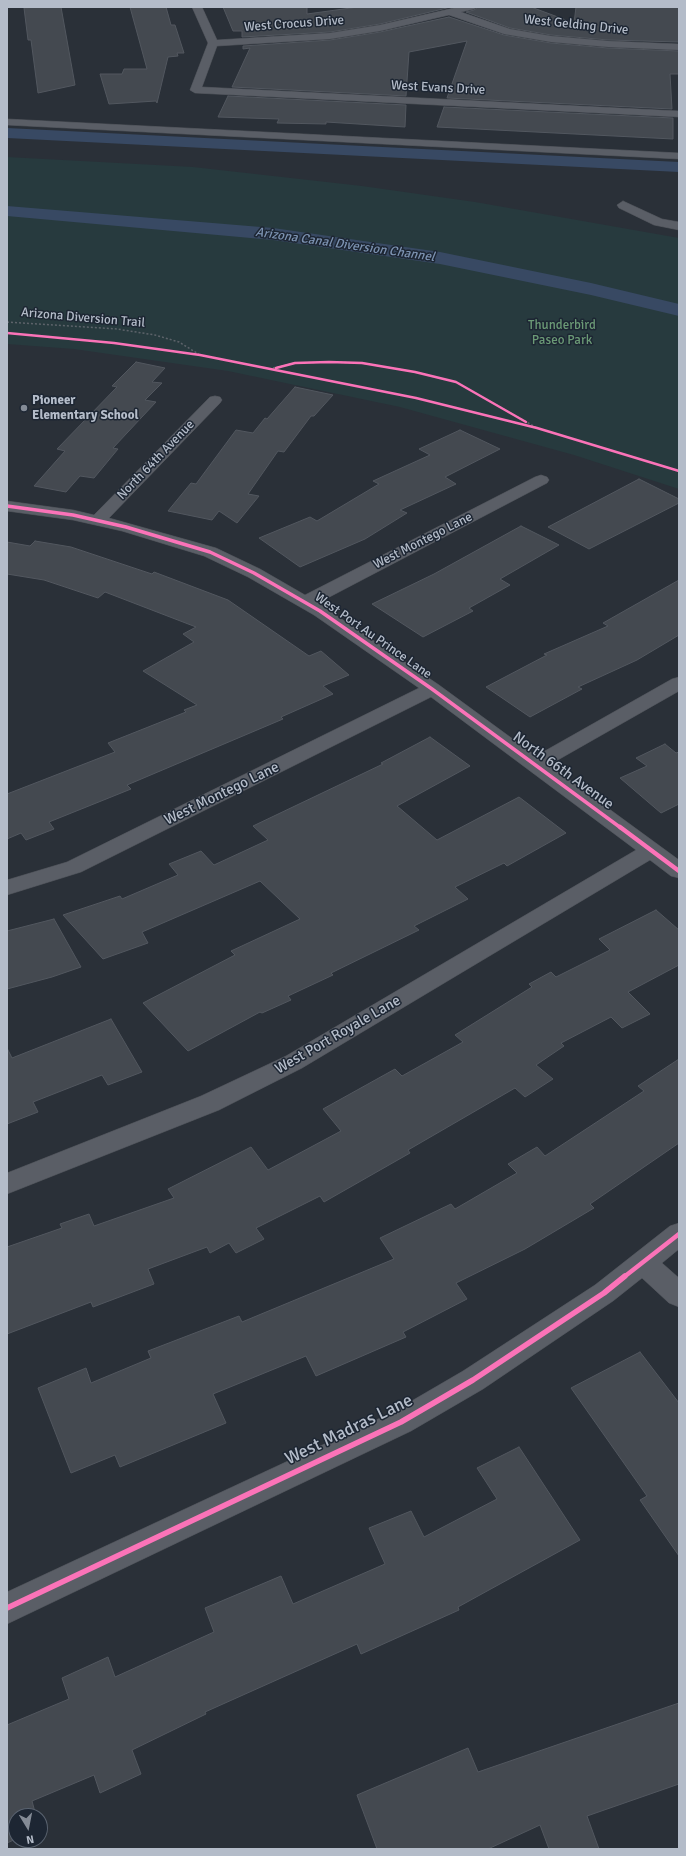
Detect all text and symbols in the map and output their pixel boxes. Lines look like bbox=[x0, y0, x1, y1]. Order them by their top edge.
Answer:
street label: West Gelding Drive bbox=[523, 12, 629, 38]
street label: West Crocus Drive bbox=[243, 13, 345, 35]
street label: West Evans Drive bbox=[390, 78, 486, 98]
water label: Arizona Canal Diversion Channel bbox=[254, 225, 436, 265]
street label: Arizona Diversion Trail bbox=[20, 305, 146, 331]
park label: Thunderbird Paseo Park bbox=[528, 318, 596, 349]
place label: Pioneer Elementary School bbox=[32, 393, 138, 424]
marker: Pioneer Elementary School bbox=[19, 403, 29, 413]
street label: North 64th Avenue bbox=[114, 417, 198, 503]
street label: West Montego Lane bbox=[371, 509, 475, 573]
street label: West Port Au Prince Lane bbox=[312, 590, 434, 682]
street label: North 66th Avenue bbox=[509, 728, 617, 814]
street label: West Montego Lane bbox=[162, 758, 282, 830]
street label: West Port Royale Lane bbox=[272, 992, 404, 1078]
street label: West Madras Lane bbox=[282, 1390, 416, 1470]
north arrow bbox=[8, 1808, 48, 1848]
text: N bbox=[25, 1832, 35, 1846]

